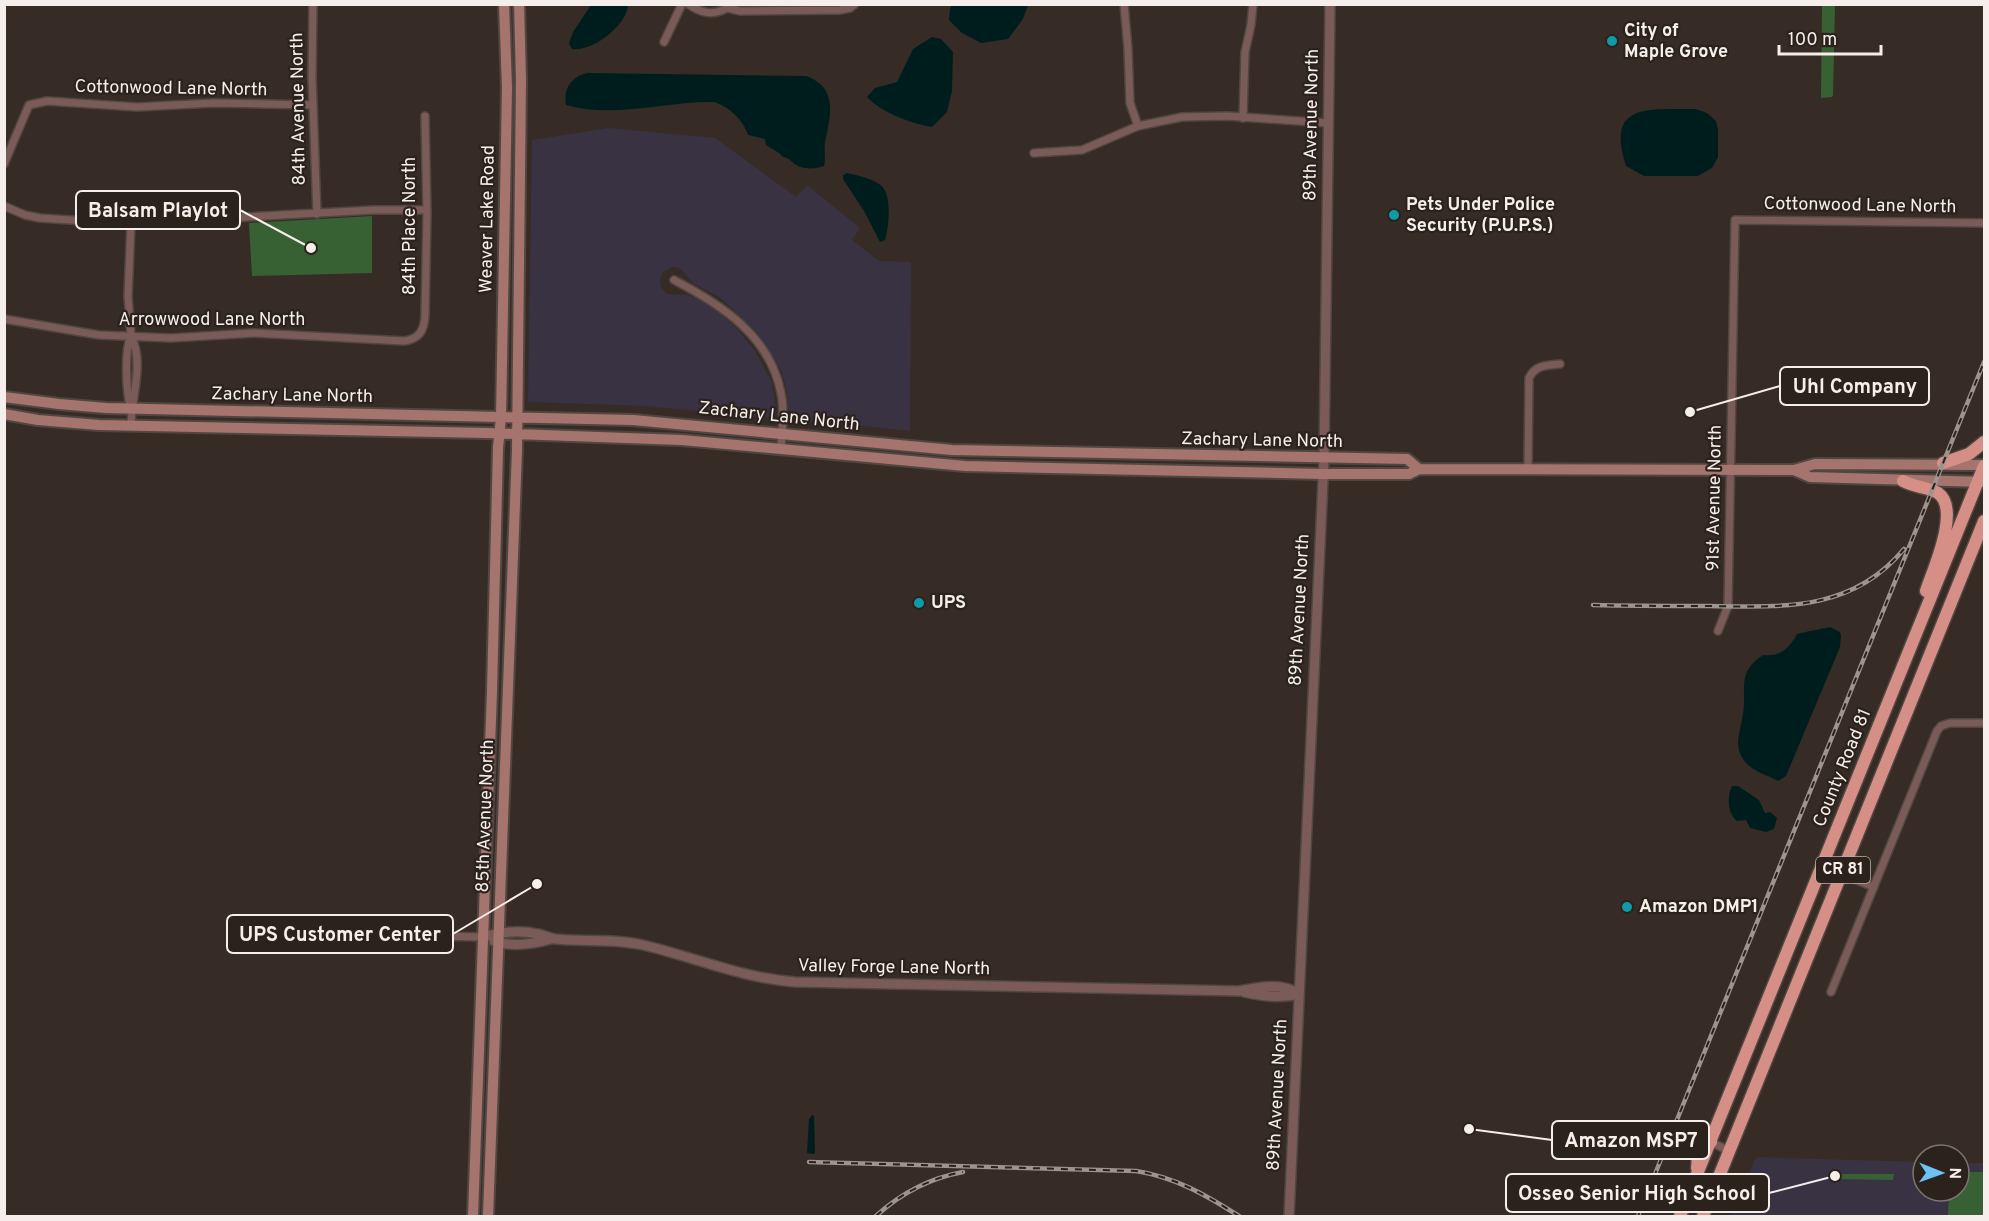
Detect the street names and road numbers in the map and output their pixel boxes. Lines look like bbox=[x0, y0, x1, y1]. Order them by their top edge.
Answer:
street label: 84th Avenue North bbox=[286, 32, 312, 186]
street label: 89th Avenue North bbox=[1299, 49, 1325, 201]
street label: Cottonwood Lane North bbox=[74, 76, 268, 102]
street label: Weaver Lake Road bbox=[475, 145, 501, 293]
street label: 84th Place North bbox=[399, 157, 422, 295]
street label: Cottonwood Lane North bbox=[1763, 193, 1957, 219]
street label: Arrowwood Lane North bbox=[119, 309, 305, 332]
street label: Zachary Lane North bbox=[211, 383, 373, 409]
street label: Zachary Lane North bbox=[697, 397, 861, 437]
street label: 91st Avenue North bbox=[1702, 424, 1728, 572]
street label: Zachary Lane North bbox=[1181, 428, 1343, 454]
street label: 89th Avenue North bbox=[1285, 533, 1315, 687]
street label: County Road 81 bbox=[1809, 705, 1877, 831]
street label: 85th Avenue North bbox=[472, 739, 500, 893]
road number: CR 81 bbox=[1816, 857, 1870, 883]
street label: Valley Forge Lane North bbox=[798, 955, 990, 981]
street label: 89th Avenue North bbox=[1263, 1018, 1293, 1172]

